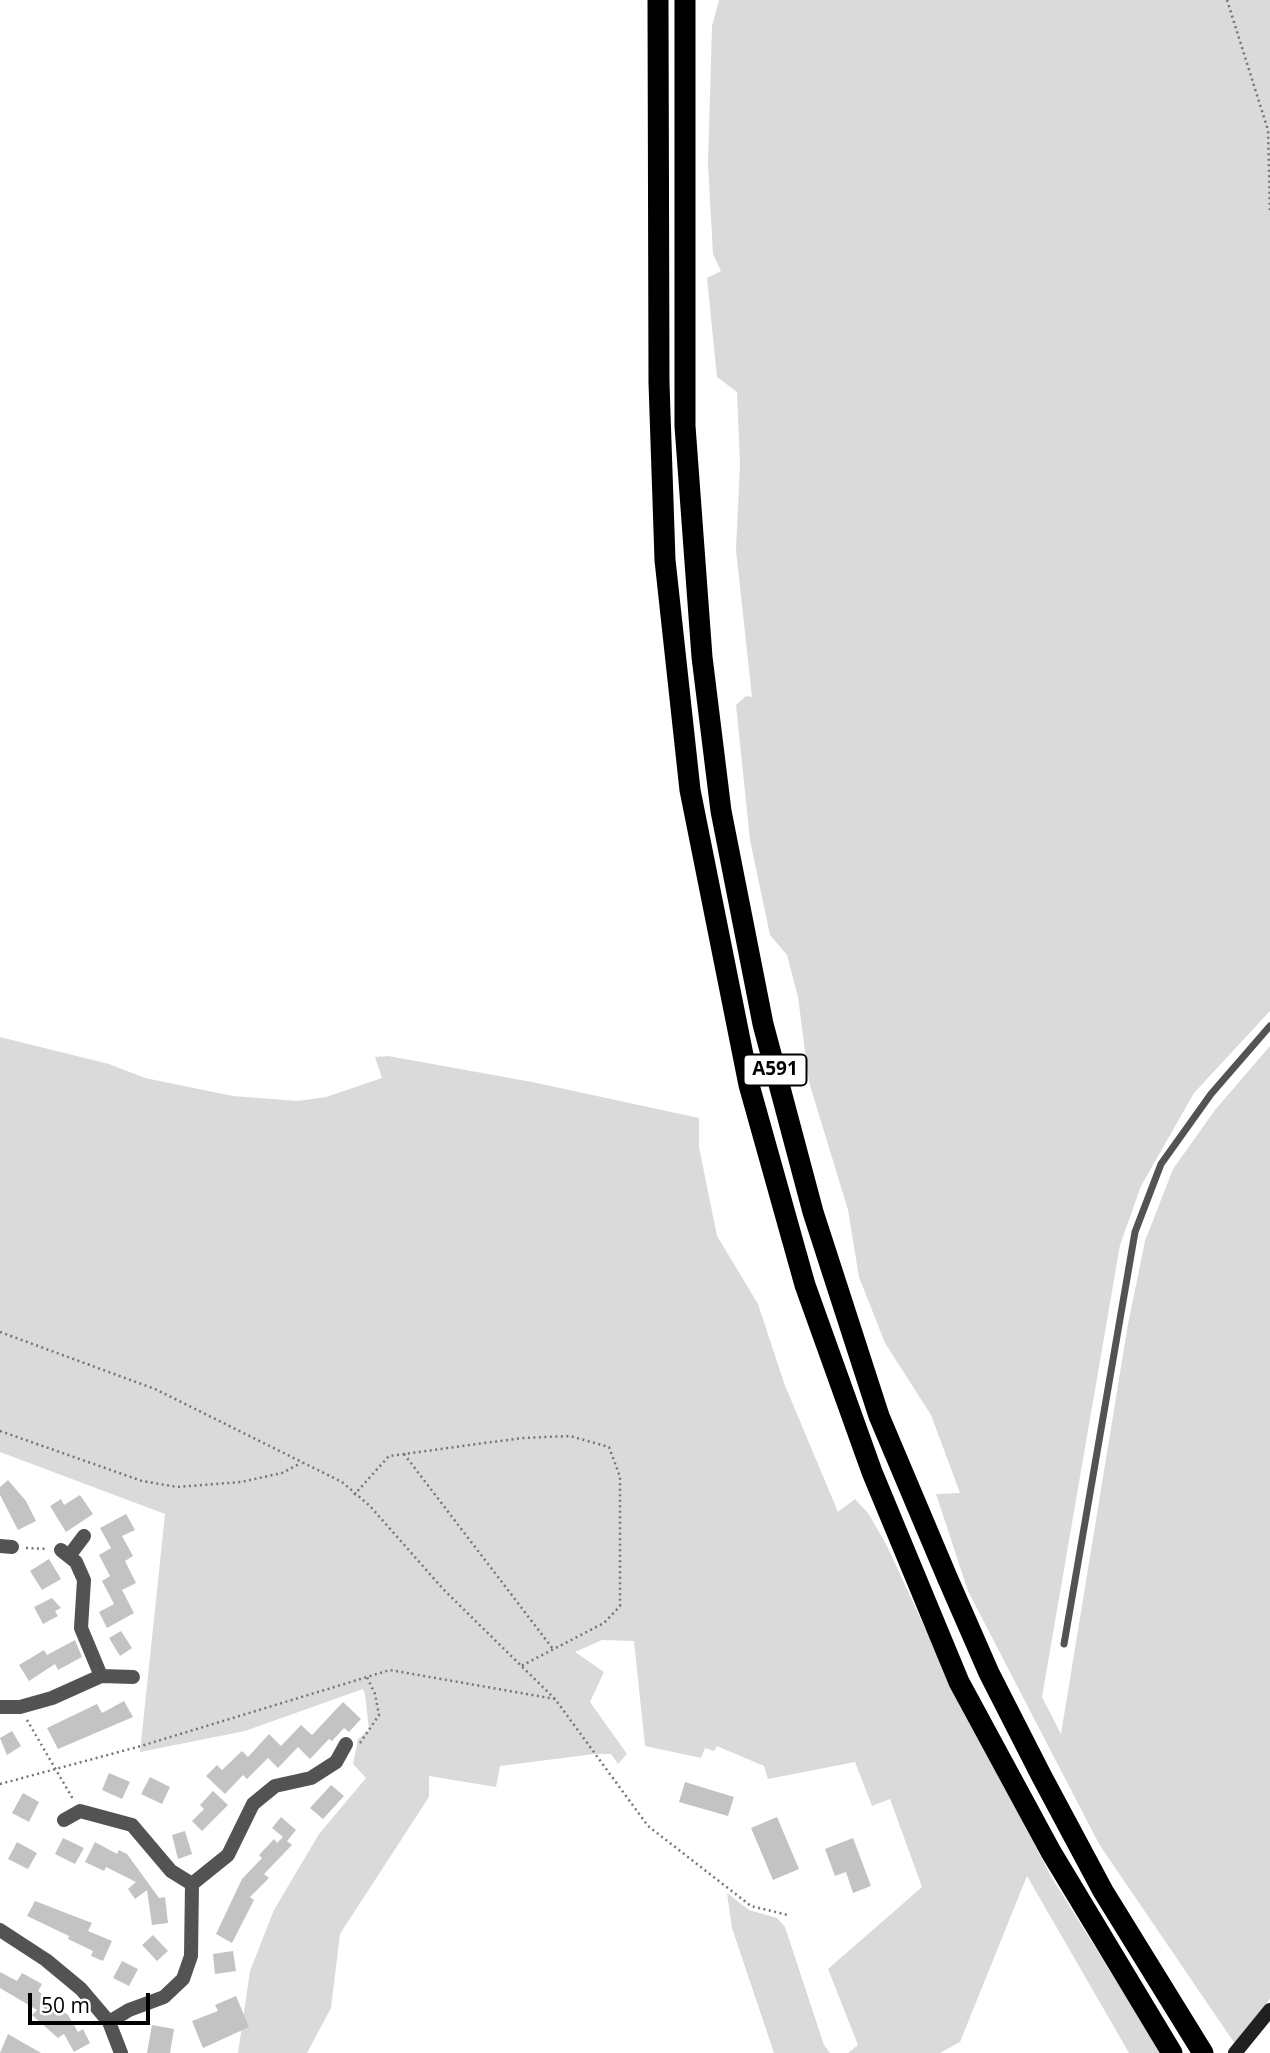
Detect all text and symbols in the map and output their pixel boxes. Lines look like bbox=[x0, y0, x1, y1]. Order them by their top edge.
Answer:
road number: A591 bbox=[744, 1054, 806, 1086]
scale bar bbox=[32, 1980, 154, 2024]
text: 50 m bbox=[41, 1991, 90, 2019]

